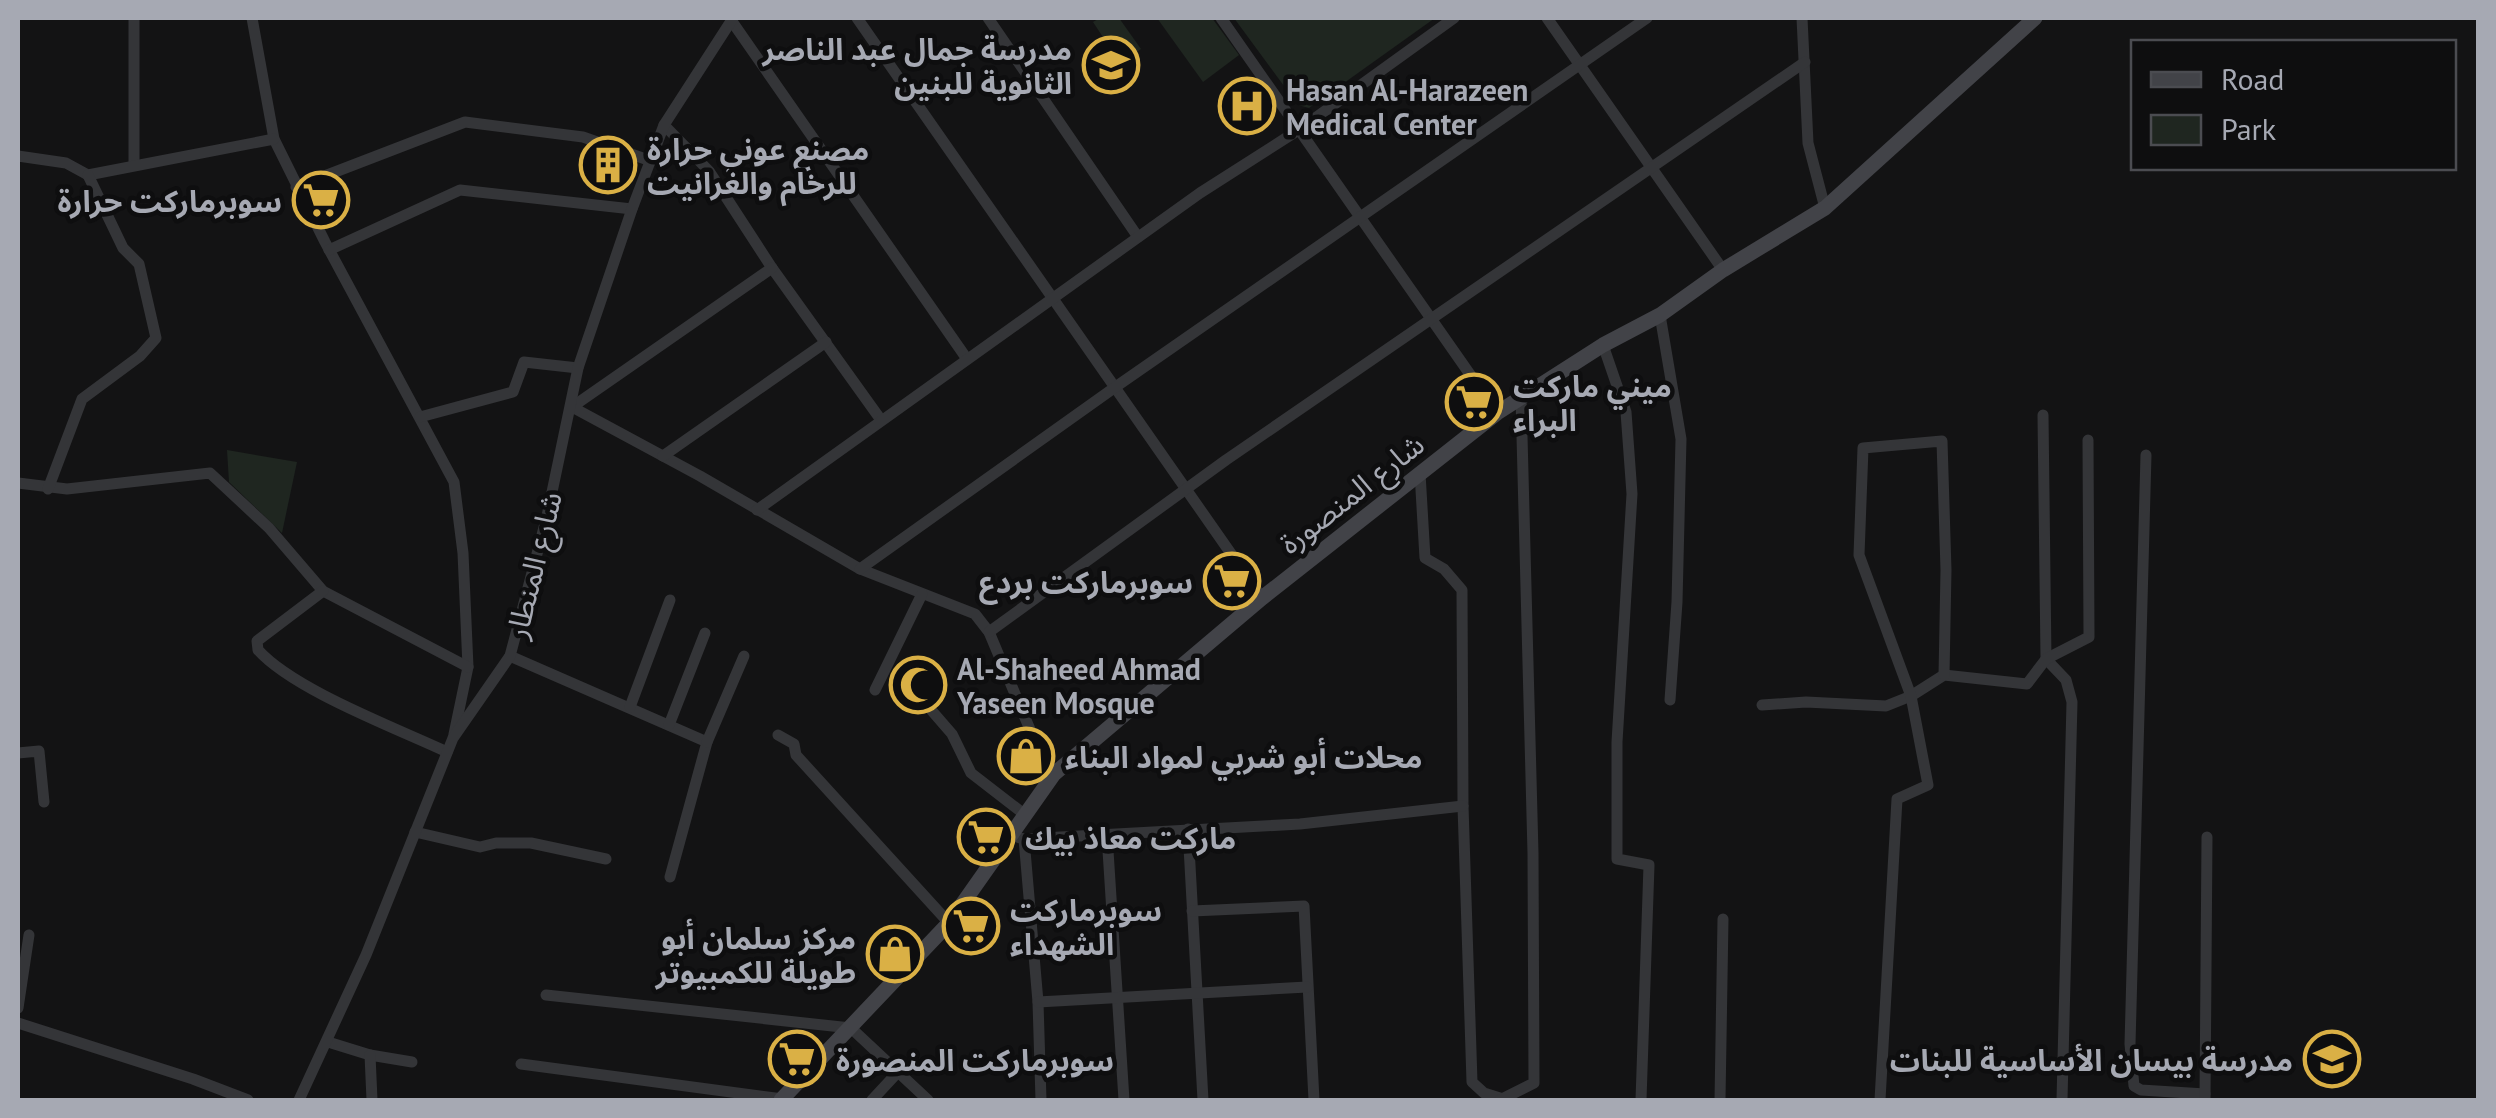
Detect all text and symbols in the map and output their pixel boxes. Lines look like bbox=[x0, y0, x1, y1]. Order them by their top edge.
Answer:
place label: مدرسة جمال عبد الناصر الثانوية للبنين bbox=[760, 29, 1072, 102]
school or university icon: مدرسة جمال عبد الناصر الثانوية للبنين bbox=[1081, 35, 1141, 95]
legend bbox=[2131, 40, 2456, 170]
text: Road bbox=[2221, 59, 2285, 98]
place label: Hasan Al-Harazeen Medical Center bbox=[1286, 70, 1528, 143]
hospital icon: Hasan Al-Harazeen Medical Center bbox=[1217, 76, 1277, 136]
text: Park bbox=[2221, 109, 2277, 148]
place label: مصنع عوني حرارة للرخام والغرانيت bbox=[647, 129, 869, 207]
building icon: مصنع عوني حرارة للرخام والغرانيت bbox=[578, 135, 638, 195]
supermarket icon: سوبرماركت حرارة bbox=[291, 170, 351, 230]
place label: سوبرماركت حرارة bbox=[57, 181, 282, 220]
place label: ميني ماركت البراء bbox=[1513, 366, 1672, 439]
supermarket icon: ميني ماركت البراء bbox=[1444, 372, 1504, 432]
street label: شارع المنصورة bbox=[1271, 424, 1434, 565]
street label: شارع المنطار bbox=[496, 487, 574, 644]
supermarket icon: سوبرماركت بردع bbox=[1202, 551, 1262, 611]
place label: سوبرماركت بردع bbox=[979, 562, 1193, 605]
place label: Al-Shaheed Ahmad Yaseen Mosque bbox=[956, 649, 1201, 722]
mosque icon: Al-Shaheed Ahmad Yaseen Mosque bbox=[888, 655, 948, 715]
shop icon: محلات أبو شربي لمواد البناء bbox=[996, 726, 1056, 786]
place label: محلات أبو شربي لمواد البناء bbox=[1065, 737, 1422, 781]
supermarket icon: ماركت معاذ بيك bbox=[956, 807, 1016, 867]
place label: ماركت معاذ بيك bbox=[1025, 818, 1236, 857]
place label: سوبرماركت الشهداء bbox=[1010, 890, 1162, 963]
supermarket icon: سوبرماركت الشهداء bbox=[941, 896, 1001, 956]
place label: مركز سلمان أبو طويلة للكمبيوتر bbox=[654, 918, 856, 991]
shop icon: مركز سلمان أبو طويلة للكمبيوتر bbox=[865, 924, 925, 984]
supermarket icon: سوبرماركت المنصورة bbox=[767, 1029, 827, 1089]
school or university icon: مدرسة بيسان الأساسية للبنات bbox=[2302, 1029, 2362, 1089]
place label: سوبرماركت المنصورة bbox=[836, 1040, 1114, 1079]
place label: مدرسة بيسان الأساسية للبنات bbox=[1890, 1040, 2293, 1079]

